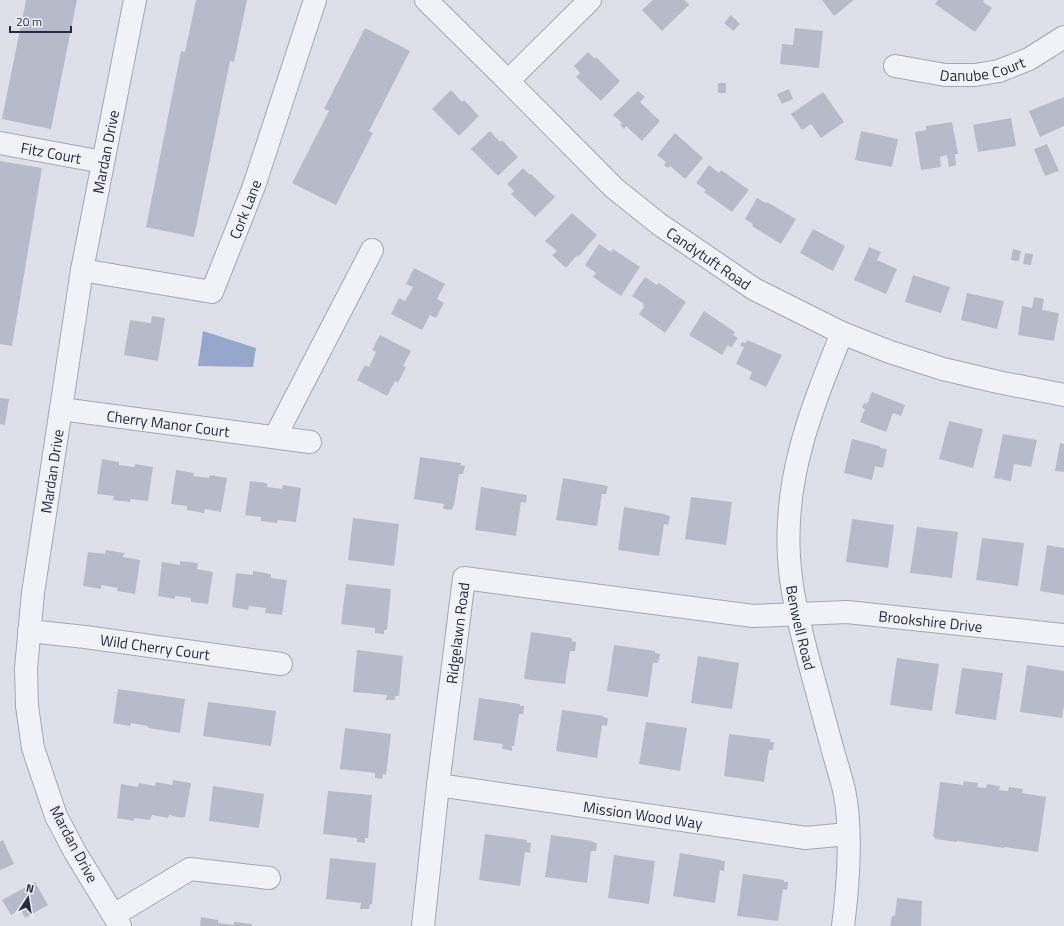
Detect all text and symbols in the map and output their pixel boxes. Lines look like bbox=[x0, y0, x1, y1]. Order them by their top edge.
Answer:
scale bar bbox=[10, 8, 71, 34]
text: 20 m bbox=[16, 12, 42, 31]
street label: Danube Court bbox=[938, 50, 1029, 87]
street label: Mardan Drive bbox=[86, 108, 125, 196]
street label: Fitz Court bbox=[19, 136, 84, 169]
street label: Cork Lane bbox=[223, 177, 267, 242]
street label: Candytuft Road bbox=[662, 221, 756, 295]
street label: Cherry Manor Court bbox=[105, 404, 232, 443]
street label: Mardan Drive bbox=[34, 428, 69, 515]
street label: Ridgelawn Road bbox=[439, 581, 475, 685]
street label: Benwell Road bbox=[781, 583, 822, 673]
street label: Brookshire Drive bbox=[877, 604, 984, 638]
street label: Wild Cherry Court bbox=[99, 628, 212, 666]
street label: Mission Wood Way bbox=[582, 795, 704, 834]
street label: Mardan Drive bbox=[44, 801, 104, 887]
north arrow bbox=[8, 878, 48, 918]
text: N bbox=[25, 880, 35, 897]

